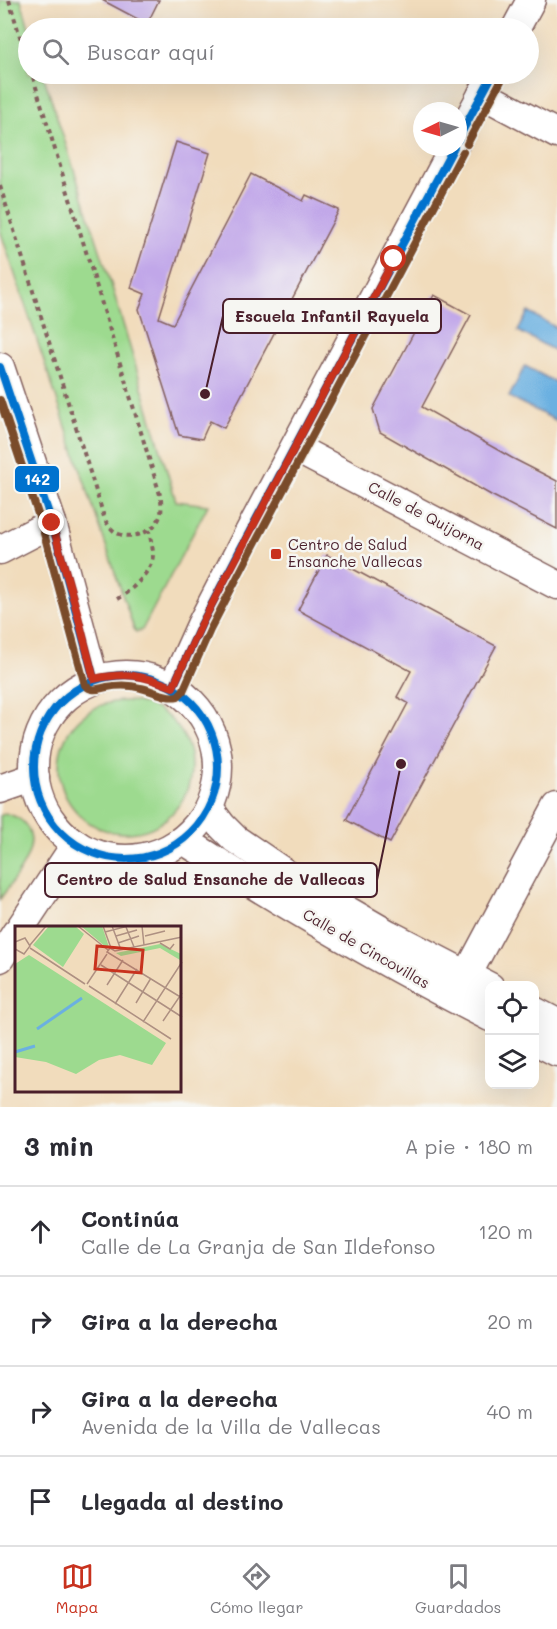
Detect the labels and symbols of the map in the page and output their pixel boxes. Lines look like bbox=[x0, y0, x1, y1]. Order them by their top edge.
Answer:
north arrow bbox=[413, 102, 467, 156]
route start bbox=[380, 245, 406, 271]
callout: Escuela Infantil Rayuela bbox=[223, 299, 441, 333]
text: Escuela Infantil Rayuela bbox=[235, 305, 430, 326]
line badge: 142 bbox=[14, 465, 60, 493]
text: 142 bbox=[24, 468, 50, 489]
street label: Calle de Quijorna bbox=[365, 476, 488, 554]
route end bbox=[38, 509, 64, 535]
place label: Centro de Salud Ensanche Vallecas bbox=[288, 534, 422, 571]
marker: Centro de Salud Ensanche Vallecas bbox=[269, 547, 283, 561]
callout: Centro de Salud Ensanche de Vallecas bbox=[45, 863, 377, 897]
text: Centro de Salud Ensanche de Vallecas bbox=[57, 868, 365, 889]
street label: Calle de Cincovillas bbox=[299, 904, 434, 993]
inset map bbox=[15, 926, 182, 1092]

